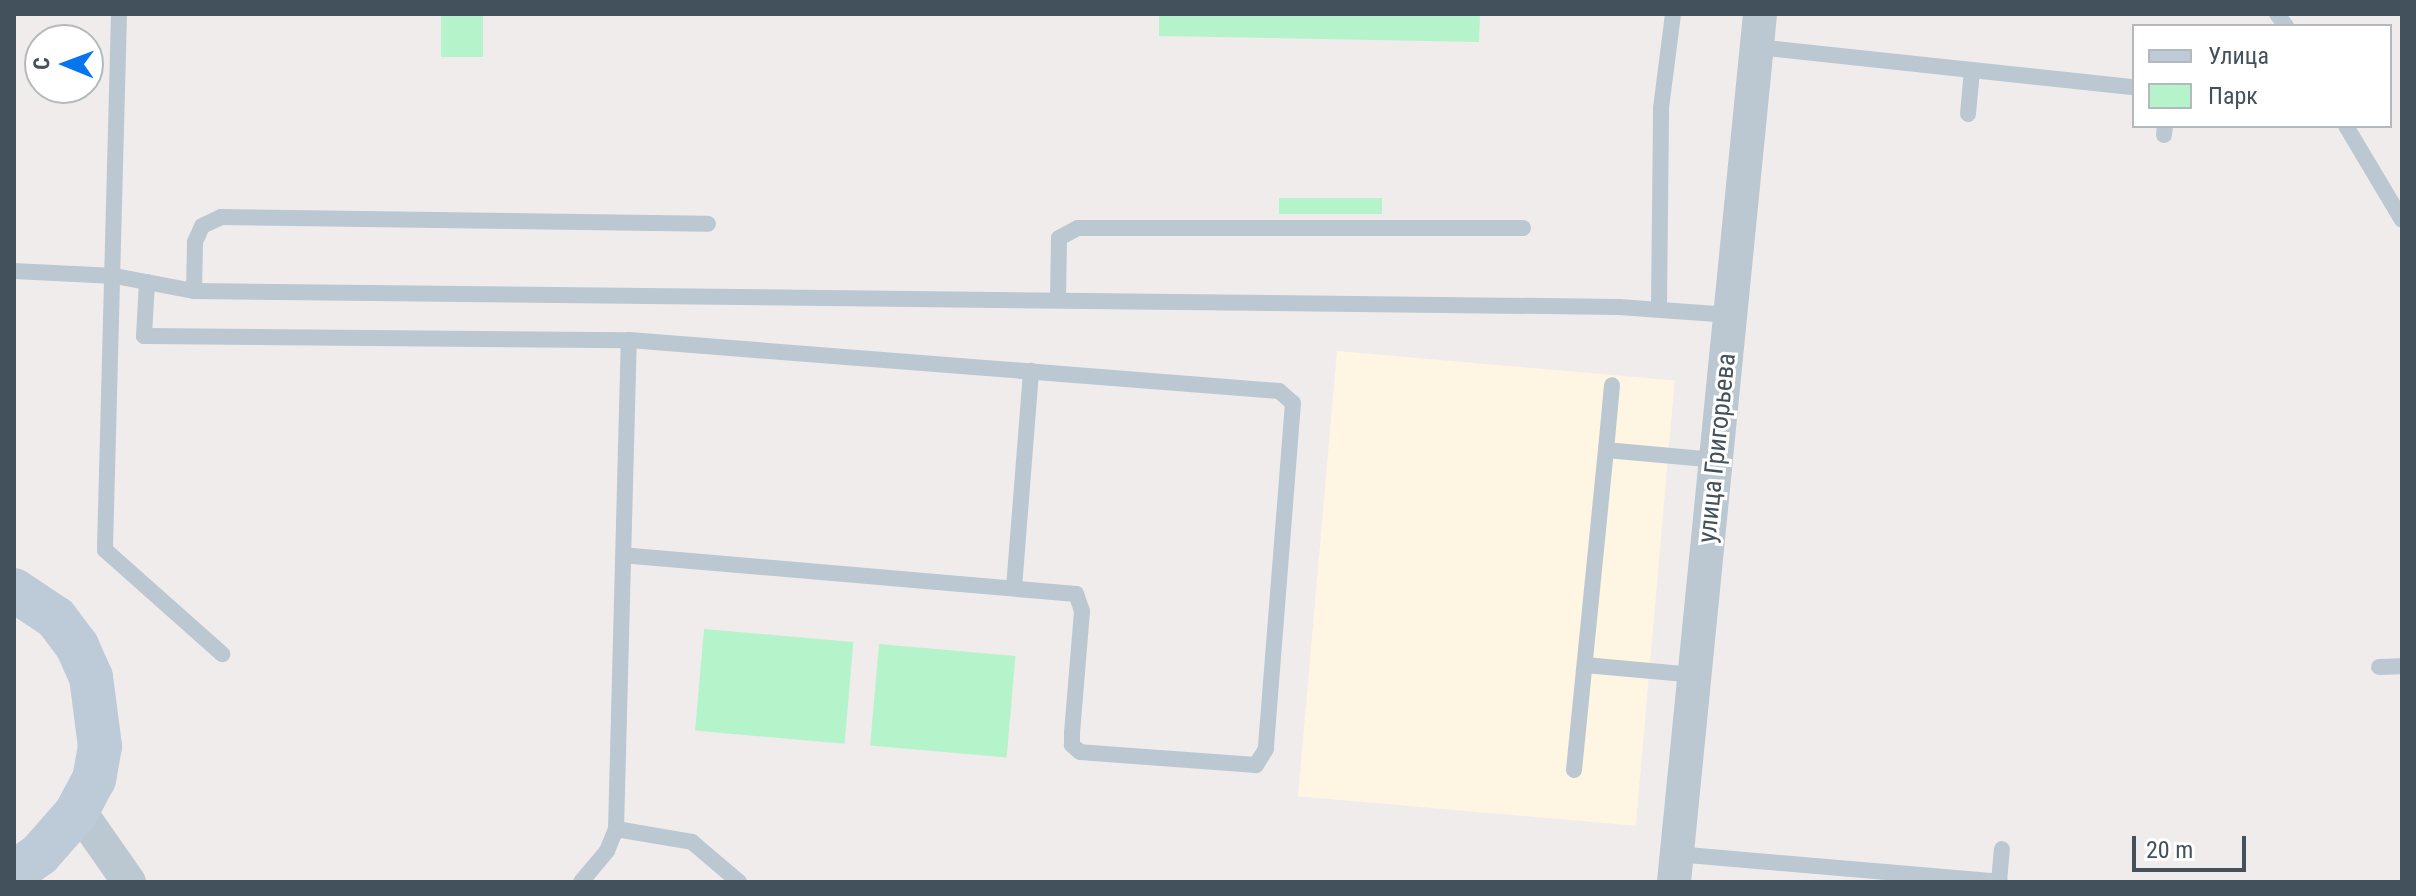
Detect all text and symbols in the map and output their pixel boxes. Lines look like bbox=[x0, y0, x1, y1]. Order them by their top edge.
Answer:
north arrow bbox=[24, 24, 104, 104]
legend bbox=[2132, 24, 2392, 128]
text: Улица bbox=[2208, 42, 2269, 70]
text: С bbox=[29, 57, 54, 70]
text: Парк bbox=[2208, 82, 2258, 110]
street label: улица Григорьева bbox=[1692, 352, 1742, 544]
scale bar bbox=[2136, 820, 2250, 870]
text: 20 m bbox=[2146, 836, 2193, 864]

